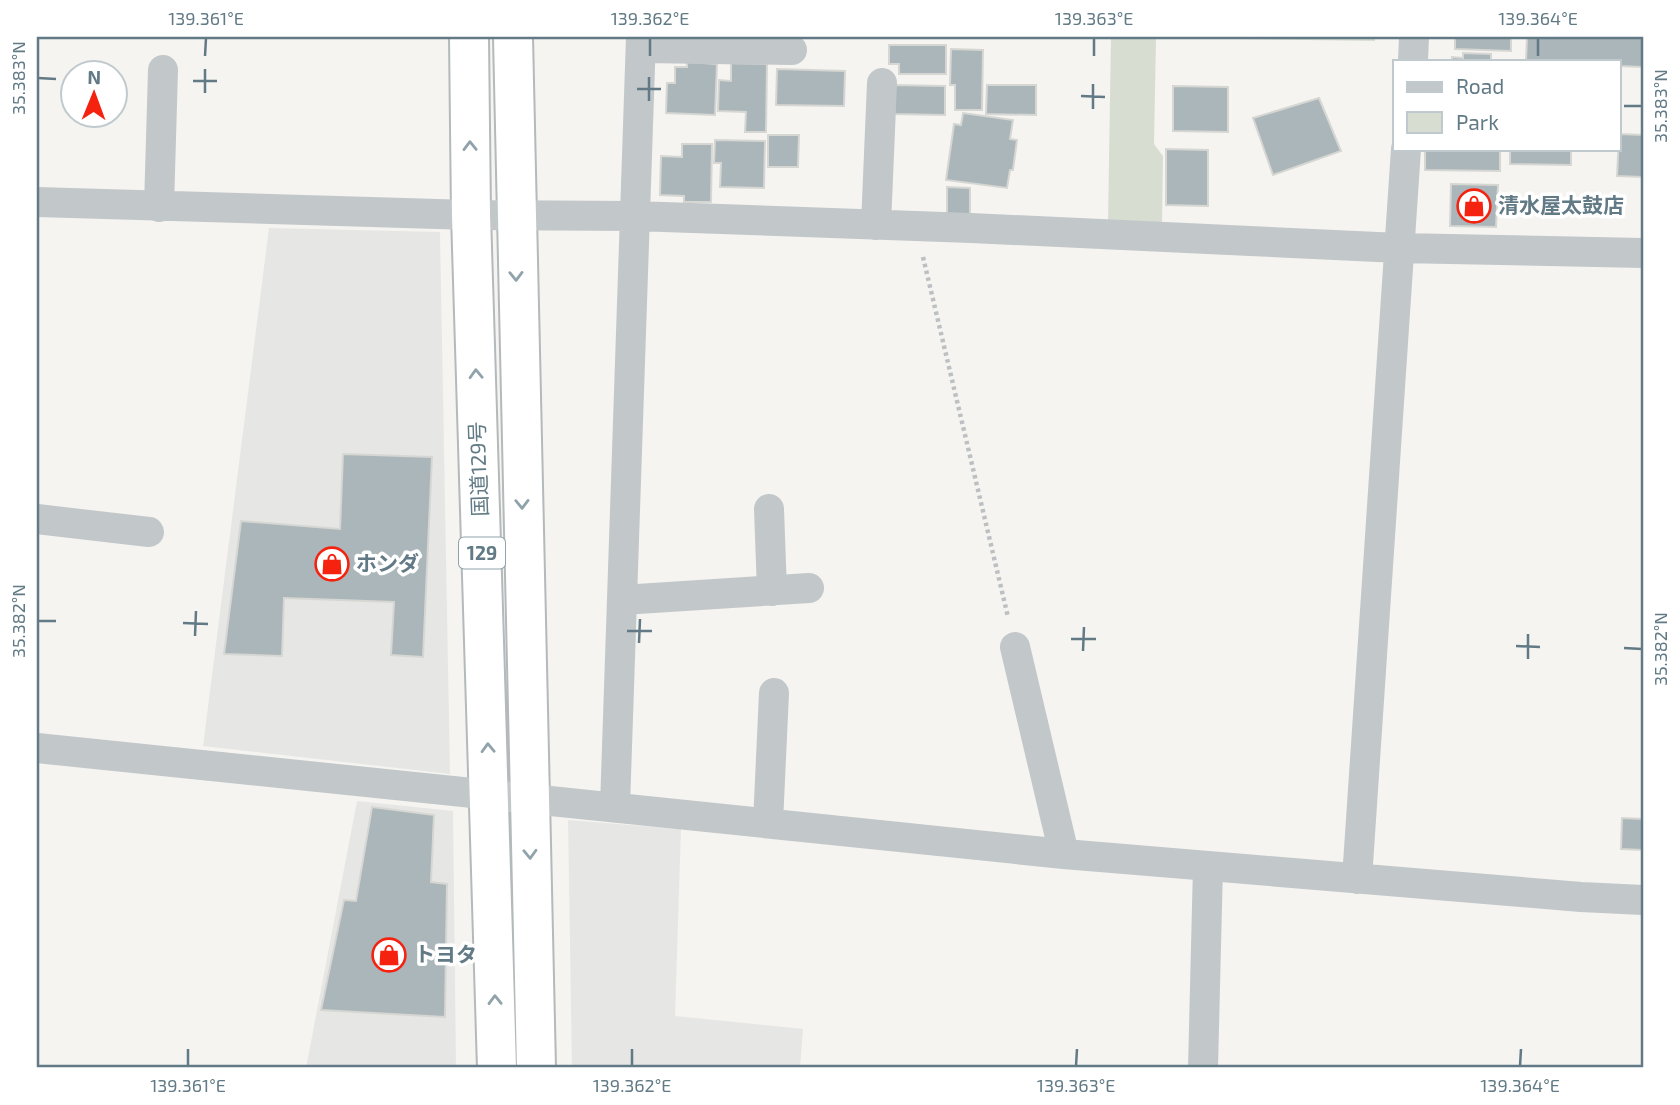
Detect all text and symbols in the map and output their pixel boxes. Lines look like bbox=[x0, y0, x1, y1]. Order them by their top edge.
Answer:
text: 139.361°E bbox=[168, 7, 244, 29]
text: 139.362°E bbox=[611, 7, 689, 29]
text: 139.363°E bbox=[1055, 7, 1133, 29]
text: 139.364°E bbox=[1498, 7, 1578, 29]
text: 35.383°N bbox=[7, 41, 29, 115]
north arrow bbox=[60, 60, 130, 130]
legend bbox=[1393, 60, 1620, 150]
text: N bbox=[87, 65, 101, 88]
text: 35.383°N bbox=[1649, 69, 1671, 143]
text: Road bbox=[1456, 73, 1504, 98]
text: Park bbox=[1456, 109, 1499, 134]
one-way arrow bbox=[462, 141, 478, 151]
shop icon: 清水屋太鼓店 bbox=[1455, 187, 1493, 225]
place label: 清水屋太鼓店 bbox=[1498, 192, 1624, 217]
one-way arrow bbox=[509, 271, 524, 282]
one-way arrow bbox=[468, 368, 483, 379]
street label: 国道129号 bbox=[463, 421, 492, 517]
one-way arrow bbox=[514, 499, 529, 510]
road number: 129 bbox=[459, 538, 505, 568]
shop icon: ホンダ bbox=[313, 545, 351, 583]
place label: ホンダ bbox=[356, 550, 419, 575]
text: 35.382°N bbox=[7, 584, 29, 658]
text: 35.382°N bbox=[1649, 612, 1671, 686]
one-way arrow bbox=[481, 742, 496, 753]
one-way arrow bbox=[522, 849, 538, 860]
shop icon: トヨタ bbox=[370, 936, 408, 974]
place label: トヨタ bbox=[414, 941, 477, 966]
one-way arrow bbox=[487, 994, 503, 1005]
text: 139.361°E bbox=[150, 1074, 226, 1096]
text: 139.362°E bbox=[593, 1074, 671, 1096]
text: 139.363°E bbox=[1037, 1074, 1115, 1096]
text: 139.364°E bbox=[1480, 1074, 1560, 1096]

